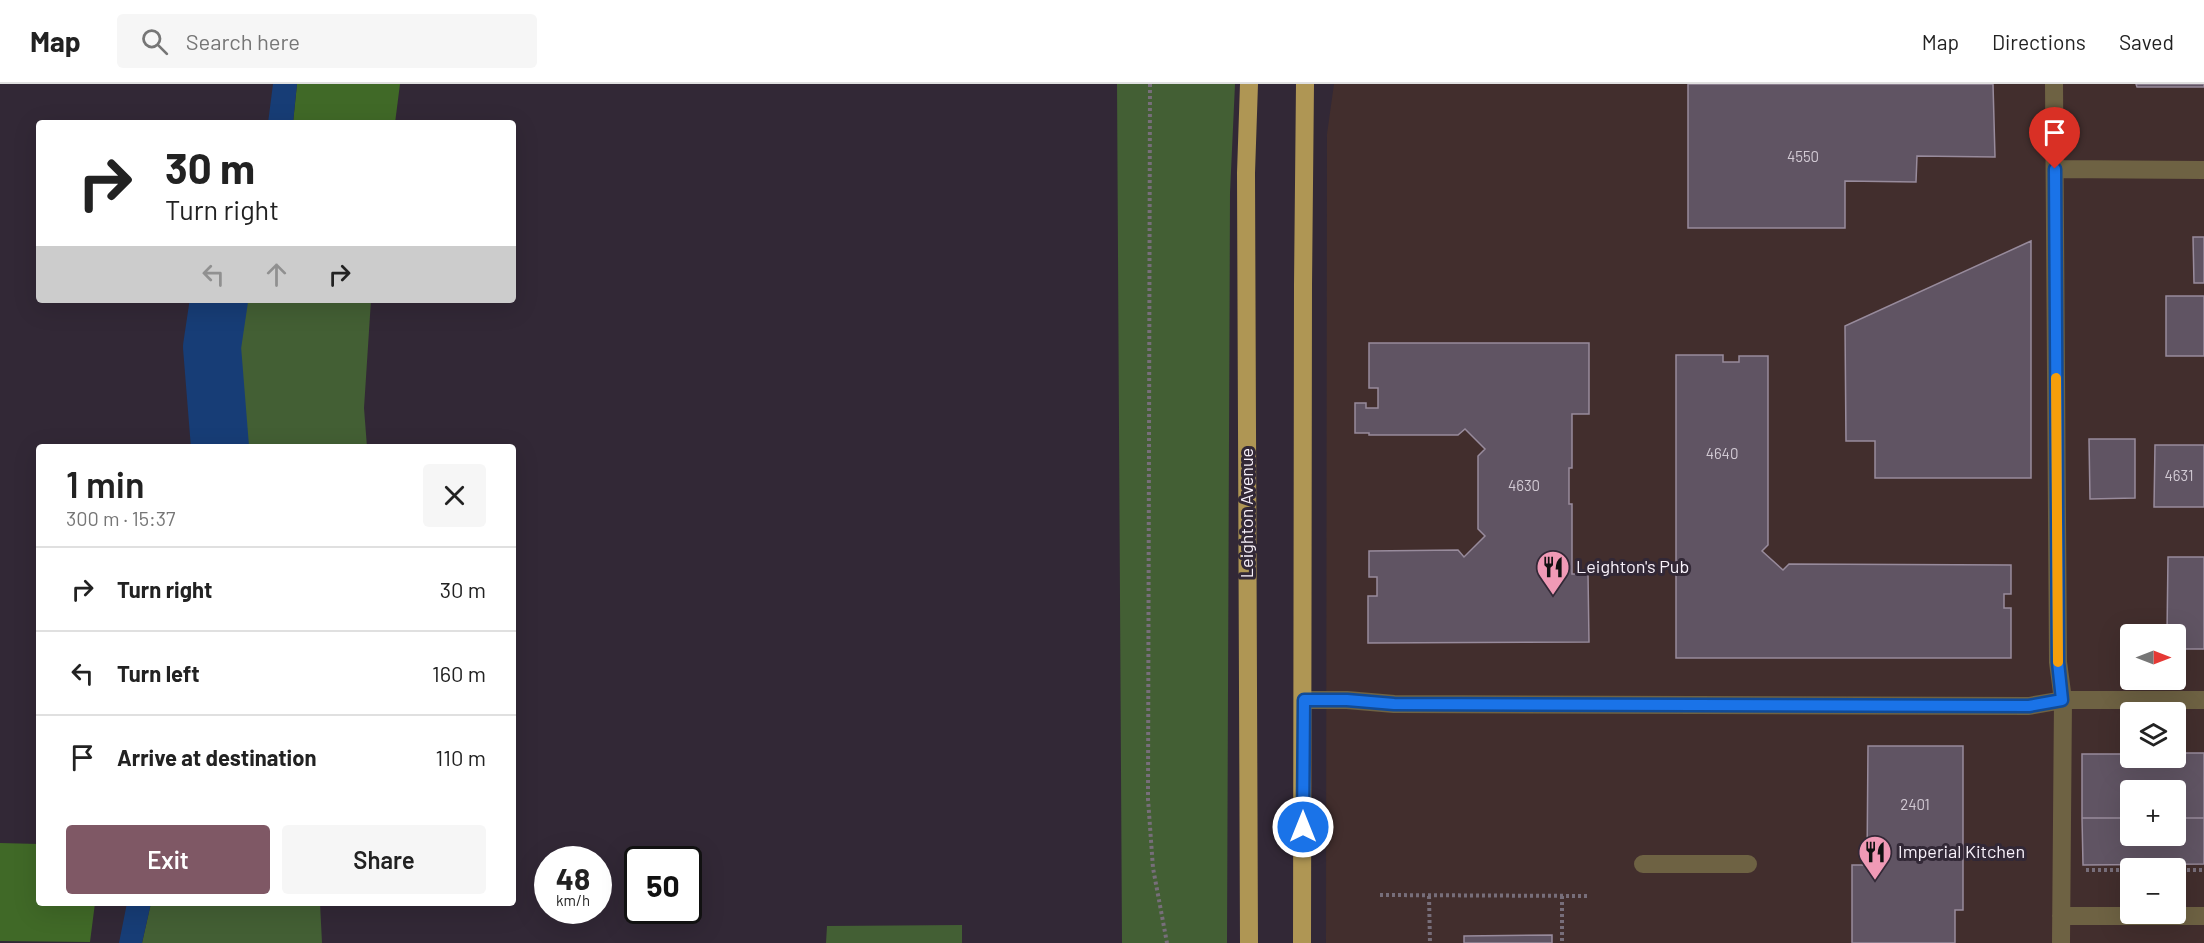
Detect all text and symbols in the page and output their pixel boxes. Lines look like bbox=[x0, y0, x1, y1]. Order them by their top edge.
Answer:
search box bbox=[117, 14, 537, 68]
text: Map bbox=[30, 24, 81, 58]
icon: search bbox=[138, 25, 171, 58]
text: Search here bbox=[186, 28, 300, 54]
text: Map bbox=[1922, 29, 1959, 54]
text: Directions bbox=[1992, 29, 2086, 54]
text: Saved bbox=[2119, 29, 2174, 54]
pin bbox=[2029, 107, 2080, 169]
icon: arrive bbox=[2038, 116, 2071, 149]
text: 30 m bbox=[165, 142, 255, 192]
icon: right bbox=[66, 144, 144, 222]
house number: 4550 bbox=[1787, 147, 1819, 165]
text: Turn right bbox=[165, 193, 279, 225]
icon: left bbox=[197, 258, 230, 291]
icon: ahead bbox=[260, 258, 293, 291]
icon: right bbox=[323, 258, 356, 291]
house number: 4640 bbox=[1706, 444, 1738, 462]
street label: Leighton Avenue bbox=[1235, 448, 1257, 578]
text: 1 min bbox=[66, 462, 145, 505]
button: close bbox=[423, 464, 486, 527]
house number: 4631 bbox=[2165, 466, 2193, 484]
house number: 4630 bbox=[1508, 476, 1540, 494]
text: 300 m · 15:37 bbox=[66, 506, 175, 530]
restaurant icon: Leighton's Pub bbox=[1535, 549, 1571, 596]
place label: Leighton's Pub bbox=[1576, 555, 1689, 577]
icon: right bbox=[66, 573, 99, 606]
text: Turn right bbox=[117, 576, 212, 602]
text: 30 m bbox=[440, 576, 486, 602]
north arrow bbox=[2120, 624, 2186, 690]
map controls bbox=[2120, 624, 2186, 924]
icon: left bbox=[66, 657, 99, 690]
text: Turn left bbox=[117, 660, 200, 686]
text: 160 m bbox=[432, 660, 486, 686]
button: layers bbox=[2120, 702, 2186, 768]
icon: arrive bbox=[66, 741, 99, 774]
text: Arrive at destination bbox=[117, 744, 316, 770]
text: 110 m bbox=[436, 744, 486, 770]
button: + bbox=[2120, 780, 2186, 846]
position arrow bbox=[1271, 795, 1335, 859]
house number: 2401 bbox=[1900, 795, 1930, 813]
button: Exit bbox=[66, 825, 270, 894]
button: Share bbox=[282, 825, 486, 894]
restaurant icon: Imperial Kitchen bbox=[1857, 834, 1893, 881]
place label: Imperial Kitchen bbox=[1898, 840, 2025, 862]
speed limit sign: 50 bbox=[624, 846, 702, 924]
button: − bbox=[2120, 858, 2186, 924]
text: 48 bbox=[556, 860, 590, 896]
text: km/h bbox=[556, 891, 590, 909]

